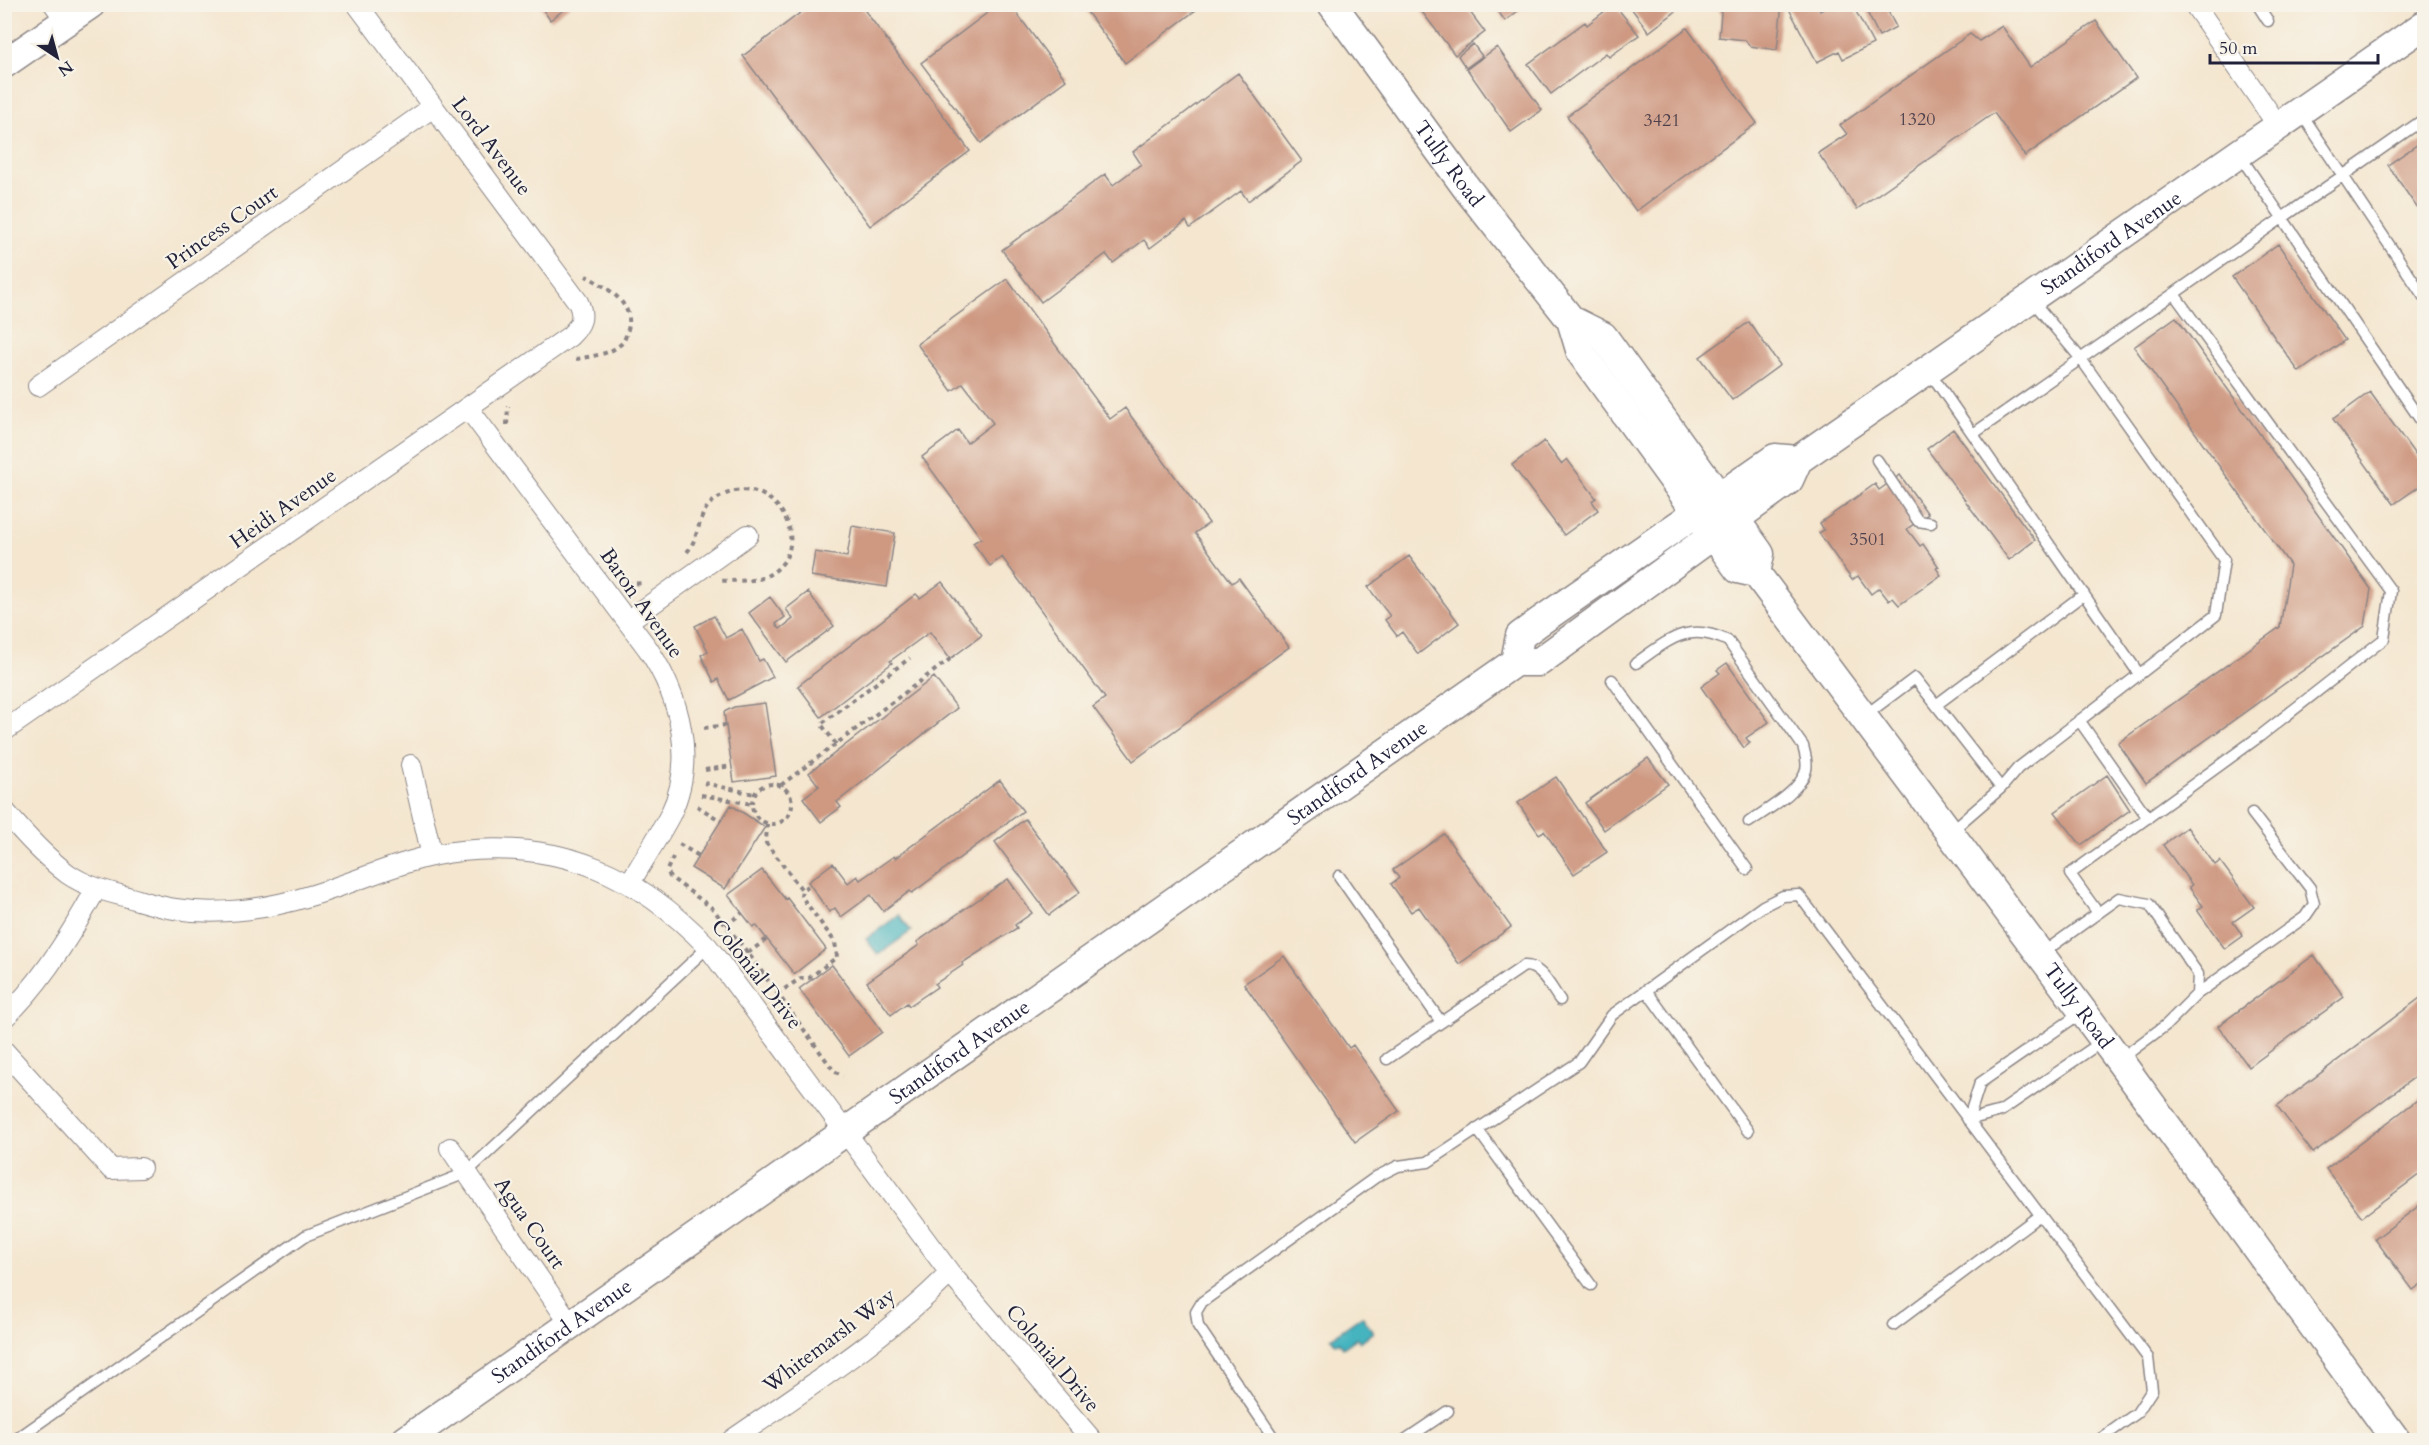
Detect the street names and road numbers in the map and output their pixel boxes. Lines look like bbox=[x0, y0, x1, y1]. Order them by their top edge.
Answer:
street label: Lord Avenue bbox=[445, 91, 538, 202]
street label: Tully Road bbox=[1407, 115, 1490, 213]
street label: Princess Court bbox=[161, 178, 284, 277]
street label: Standiford Avenue bbox=[2035, 184, 2188, 302]
street label: Heidi Avenue bbox=[224, 461, 342, 556]
street label: Baron Avenue bbox=[593, 543, 690, 664]
street label: Standiford Avenue bbox=[1281, 714, 1434, 833]
street label: Colonial Drive bbox=[704, 913, 809, 1036]
street label: Tully Road bbox=[2037, 957, 2120, 1055]
street label: Standiford Avenue bbox=[884, 993, 1036, 1112]
street label: Agua Court bbox=[487, 1171, 572, 1275]
street label: Standiford Avenue bbox=[486, 1272, 638, 1391]
street label: Whitemarsh Way bbox=[756, 1281, 901, 1400]
street label: Colonial Drive bbox=[999, 1298, 1106, 1419]

